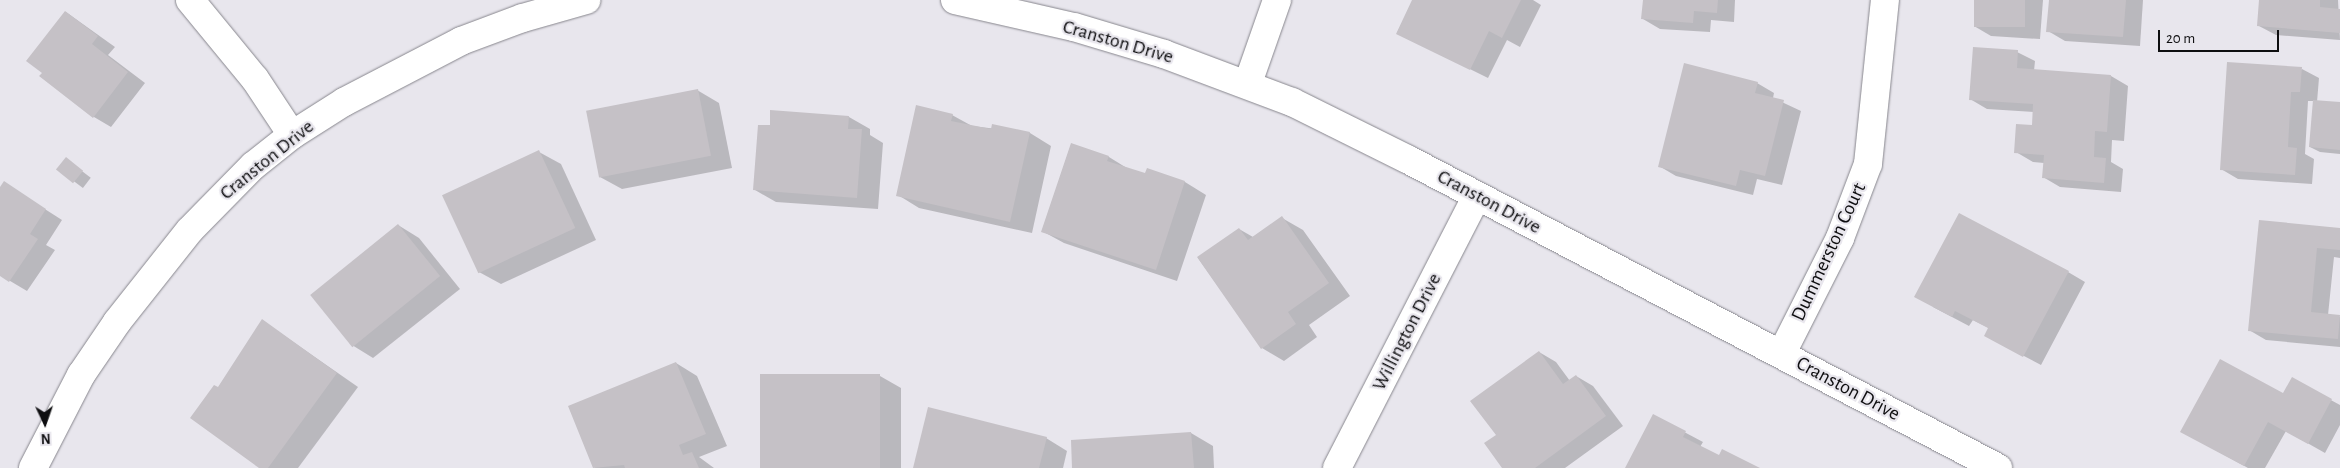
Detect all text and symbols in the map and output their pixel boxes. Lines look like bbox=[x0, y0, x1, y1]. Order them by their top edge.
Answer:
street label: Cranston Drive bbox=[1060, 15, 1176, 69]
scale bar bbox=[2160, 20, 2281, 52]
text: 20 m bbox=[2166, 31, 2195, 46]
street label: Cranston Drive bbox=[215, 115, 319, 205]
street label: Cranston Drive bbox=[1433, 165, 1545, 239]
street label: Dummerston Court bbox=[1786, 179, 1872, 325]
street label: Willington Drive bbox=[1367, 269, 1447, 395]
street label: Cranston Drive bbox=[1792, 352, 1904, 426]
north arrow bbox=[20, 398, 70, 448]
text: N bbox=[41, 431, 51, 445]

